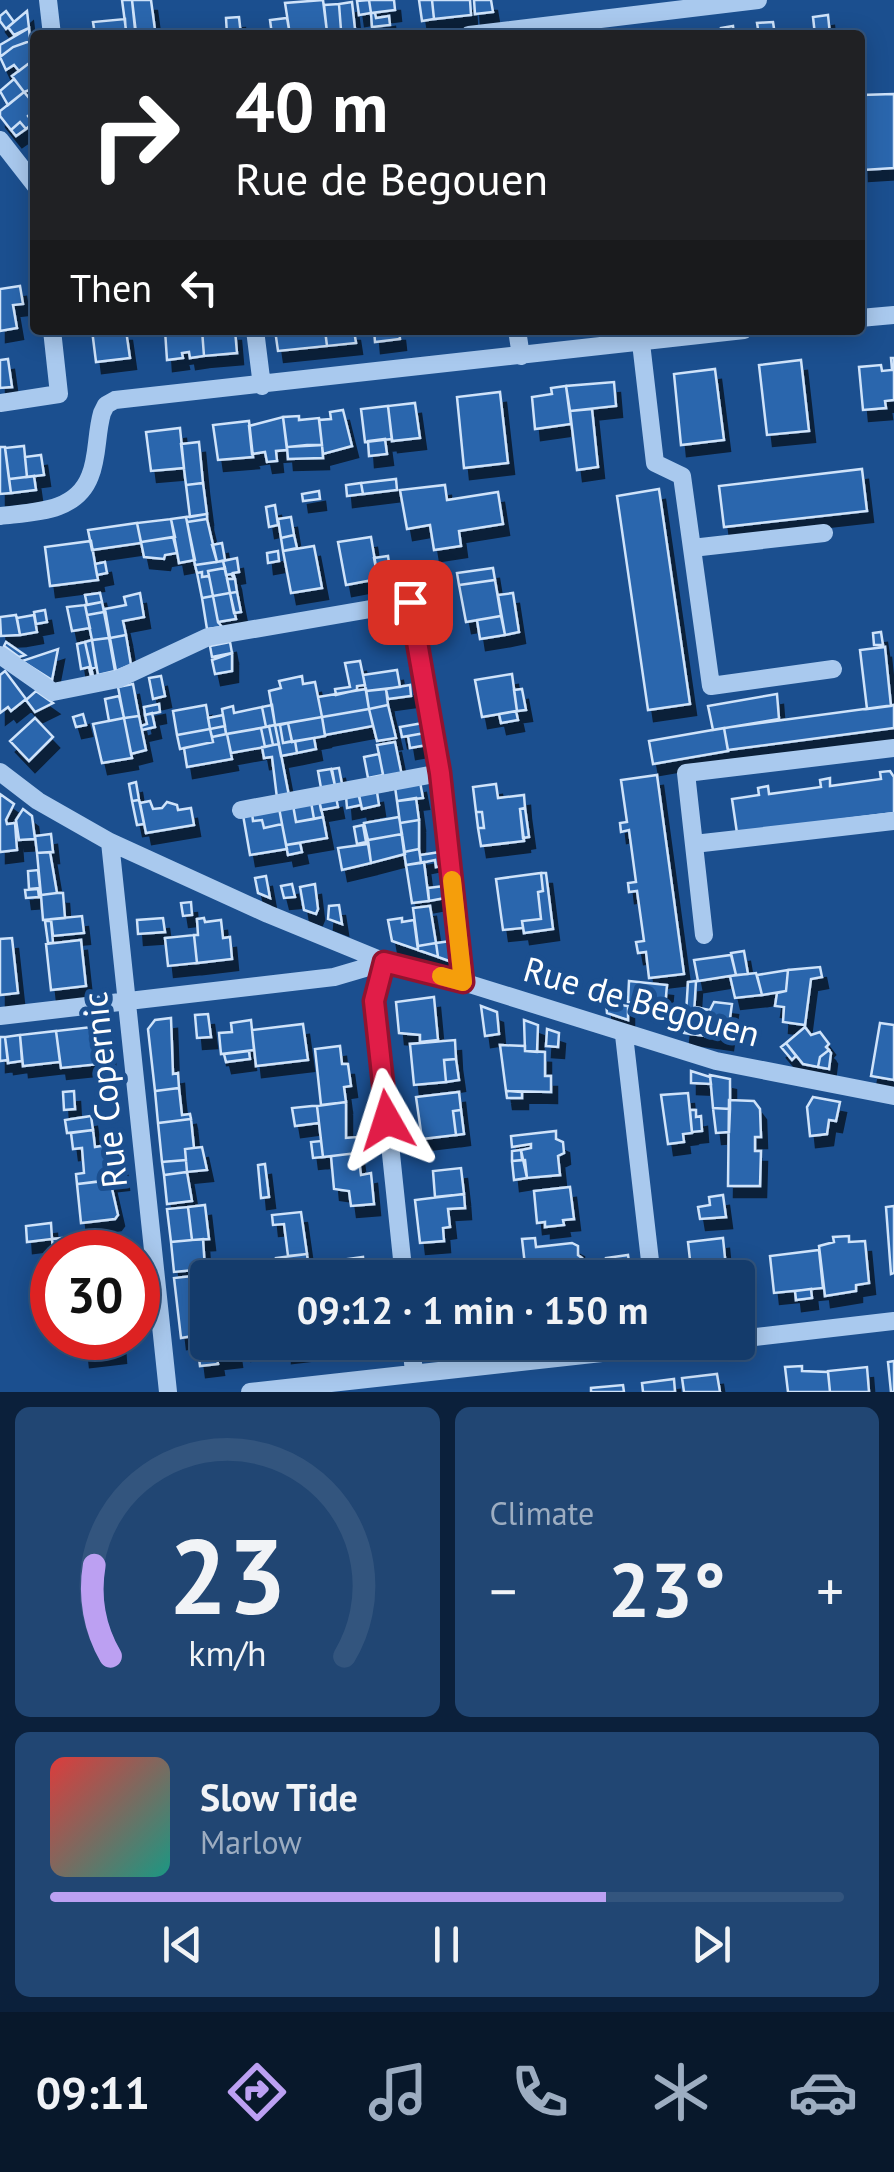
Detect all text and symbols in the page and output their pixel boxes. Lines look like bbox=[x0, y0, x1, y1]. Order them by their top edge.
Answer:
text: 40 m bbox=[235, 61, 388, 151]
icon: right bbox=[70, 70, 200, 200]
text: Rue de Begouen bbox=[235, 149, 548, 207]
icon: left bbox=[172, 260, 227, 315]
text: Then bbox=[70, 263, 152, 312]
pin bbox=[368, 560, 453, 645]
icon: arrive bbox=[383, 575, 438, 630]
street label: Rue de Begouen bbox=[519, 945, 765, 1057]
street label: Rue Copernic bbox=[71, 990, 137, 1190]
position arrow bbox=[335, 1068, 439, 1172]
speed limit sign: 30 bbox=[30, 1230, 160, 1360]
text: 09:12 · 1 min · 150 m bbox=[297, 1285, 648, 1334]
text: Climate bbox=[490, 1492, 594, 1534]
text: 23 bbox=[168, 1508, 286, 1643]
text: 23° bbox=[608, 1541, 726, 1638]
text: − bbox=[490, 1555, 517, 1626]
text: + bbox=[816, 1555, 844, 1626]
text: km/h bbox=[188, 1630, 266, 1676]
text: Slow Tide bbox=[200, 1772, 358, 1821]
text: Marlow bbox=[200, 1821, 302, 1863]
icon: previous bbox=[155, 1917, 210, 1972]
icon: pause bbox=[419, 1917, 474, 1972]
icon: next bbox=[684, 1917, 739, 1972]
icon: directions bbox=[222, 2057, 292, 2127]
icon: music bbox=[363, 2057, 433, 2127]
icon: phone bbox=[505, 2057, 575, 2127]
icon: climate bbox=[646, 2057, 716, 2127]
icon: car bbox=[788, 2057, 858, 2127]
text: 09:11 bbox=[36, 2063, 150, 2121]

